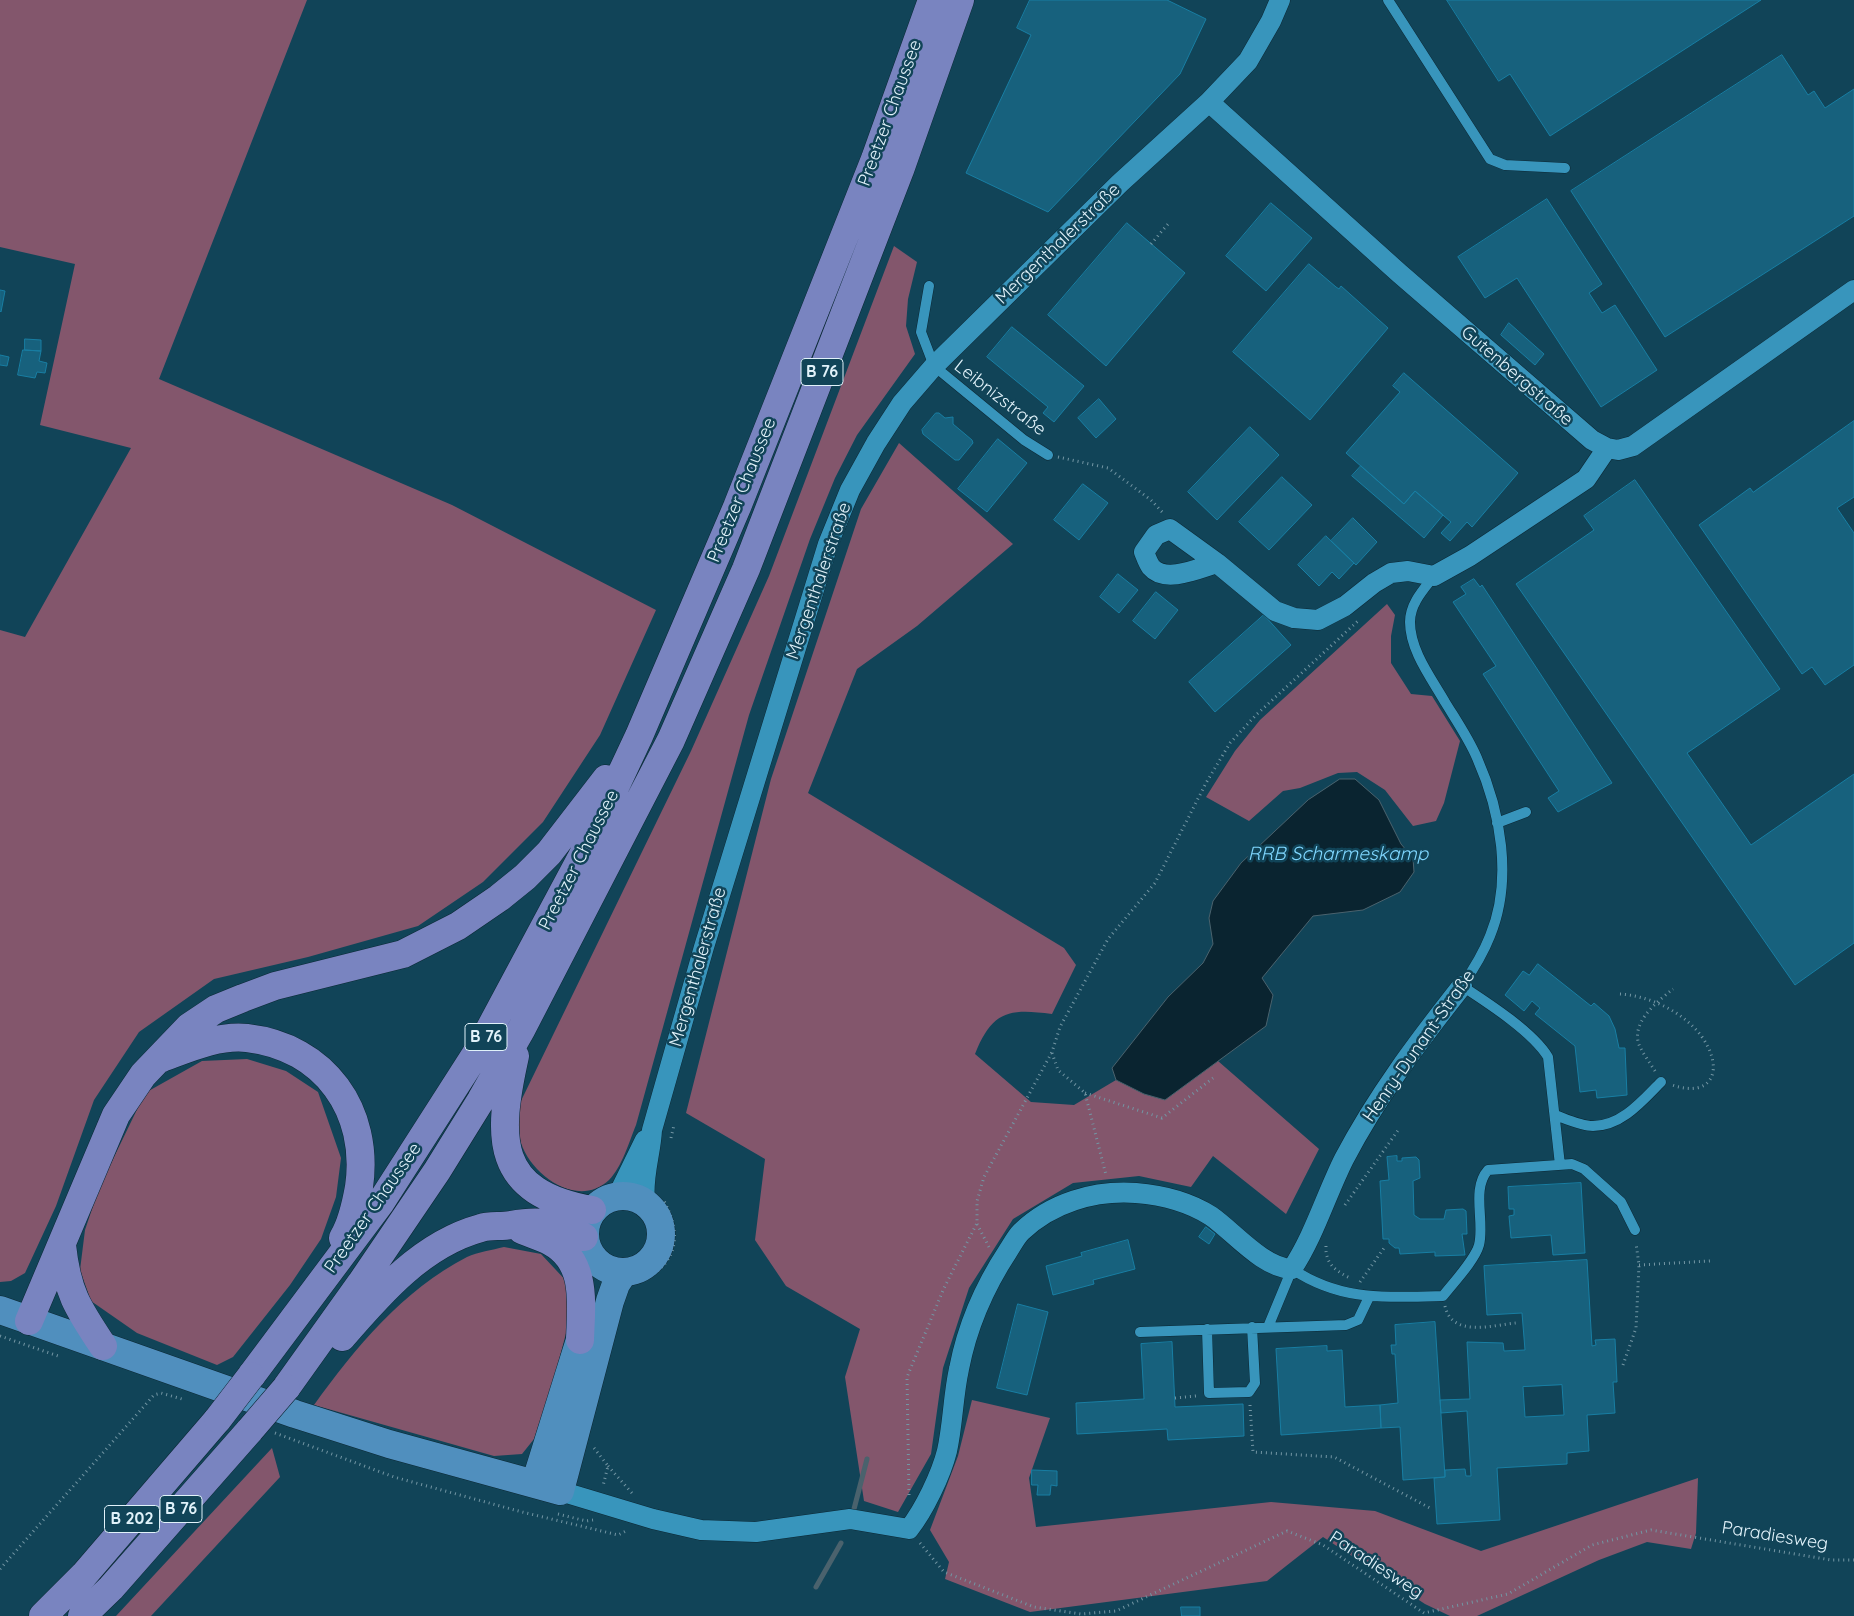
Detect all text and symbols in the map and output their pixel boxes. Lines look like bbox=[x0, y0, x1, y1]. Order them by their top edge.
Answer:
street label: Preetzer Chaussee bbox=[853, 37, 927, 189]
street label: Mergenthalerstraße bbox=[991, 179, 1125, 309]
street label: Gutenbergstraße bbox=[1457, 321, 1577, 431]
street label: Leibnizstraße bbox=[950, 355, 1050, 441]
road number: B 76 bbox=[801, 358, 843, 386]
street label: Preetzer Chaussee bbox=[703, 414, 781, 566]
street label: Mergenthalerstraße bbox=[782, 500, 856, 662]
street label: Preetzer Chaussee bbox=[534, 786, 624, 934]
water label: RRB Scharmeskamp bbox=[1248, 843, 1428, 865]
street label: Mergenthalerstraße bbox=[665, 885, 731, 1049]
street label: Henry-Dunant-Straße bbox=[1358, 966, 1480, 1126]
road number: B 76 bbox=[465, 1024, 507, 1050]
street label: Preetzer Chaussee bbox=[320, 1139, 426, 1277]
road number: B 76 bbox=[160, 1496, 202, 1522]
road number: B 202 bbox=[104, 1506, 160, 1532]
street label: Paradiesweg bbox=[1720, 1517, 1830, 1555]
street label: Paradiesweg bbox=[1325, 1527, 1427, 1603]

